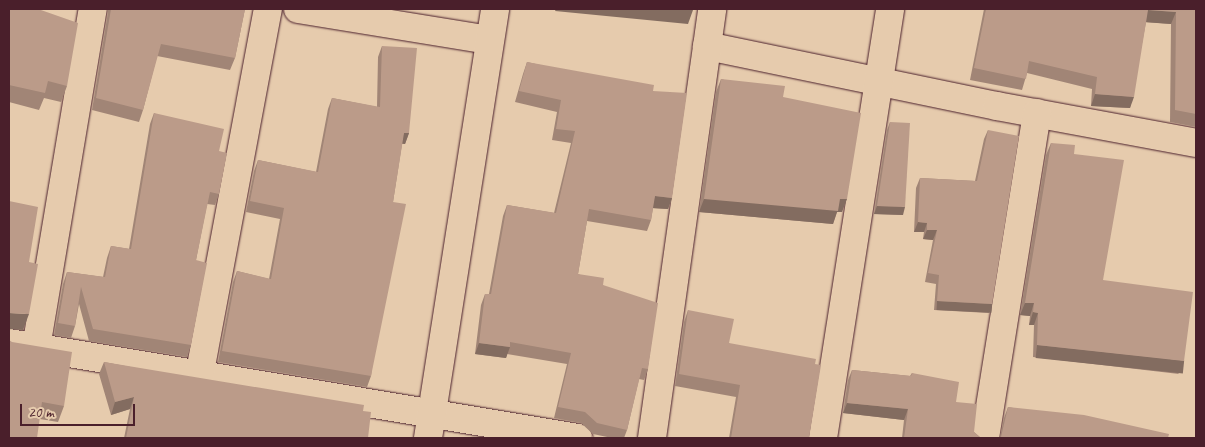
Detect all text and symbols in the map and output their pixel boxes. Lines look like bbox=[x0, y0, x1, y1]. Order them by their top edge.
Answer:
scale bar bbox=[22, 394, 138, 426]
text: 20 m bbox=[28, 403, 54, 422]

